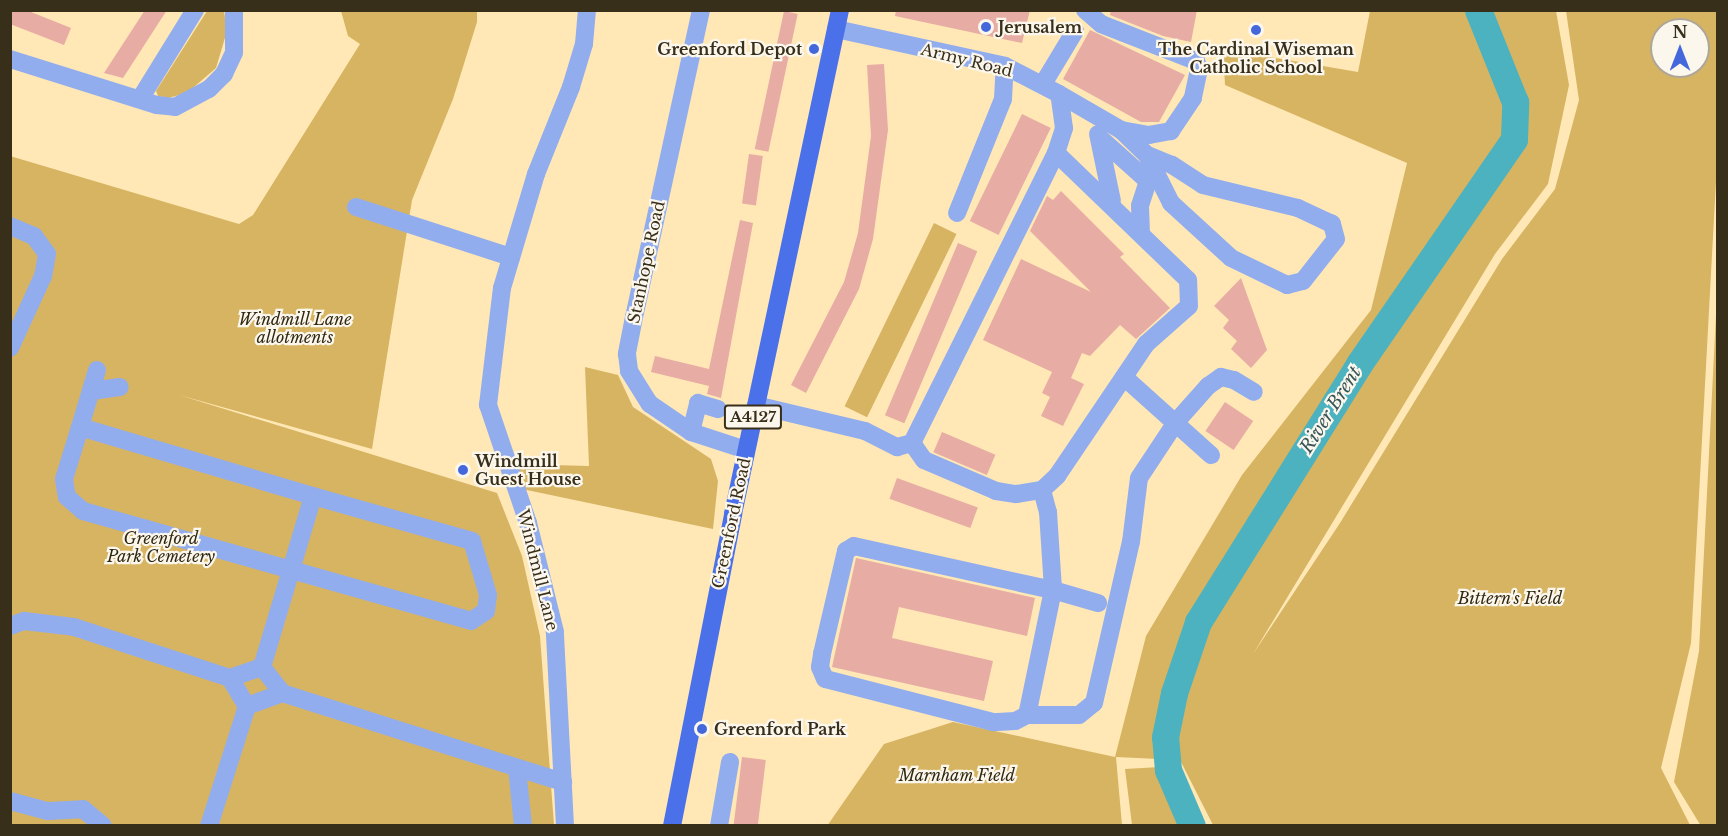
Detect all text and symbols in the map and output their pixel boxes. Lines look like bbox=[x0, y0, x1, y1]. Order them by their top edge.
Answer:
place label: Jerusalem bbox=[998, 17, 1082, 37]
north arrow bbox=[1650, 18, 1710, 78]
marker: Jerusalem bbox=[979, 20, 993, 34]
text: N bbox=[1672, 22, 1688, 42]
marker: The Cardinal Wiseman Catholic School bbox=[1249, 23, 1263, 37]
place label: Greenford Depot bbox=[657, 39, 802, 59]
street label: Army Road bbox=[919, 39, 1015, 81]
place label: The Cardinal Wiseman Catholic School bbox=[1158, 39, 1354, 77]
marker: Greenford Depot bbox=[807, 42, 821, 56]
street label: Stanhope Road bbox=[624, 199, 668, 325]
park label: Windmill Lane allotments bbox=[238, 309, 352, 347]
water label: River Brent bbox=[1296, 363, 1366, 457]
road number: A4127 bbox=[723, 405, 783, 429]
place label: Windmill Guest House bbox=[475, 451, 581, 489]
street label: Greenford Road bbox=[708, 456, 754, 590]
marker: Windmill Guest House bbox=[456, 463, 470, 477]
street label: Windmill Lane bbox=[514, 507, 562, 633]
park label: Greenford Park Cemetery bbox=[107, 528, 215, 566]
park label: Bittern's Field bbox=[1458, 588, 1562, 608]
place label: Greenford Park bbox=[714, 719, 846, 739]
marker: Greenford Park bbox=[695, 722, 709, 736]
park label: Marnham Field bbox=[899, 765, 1015, 785]

